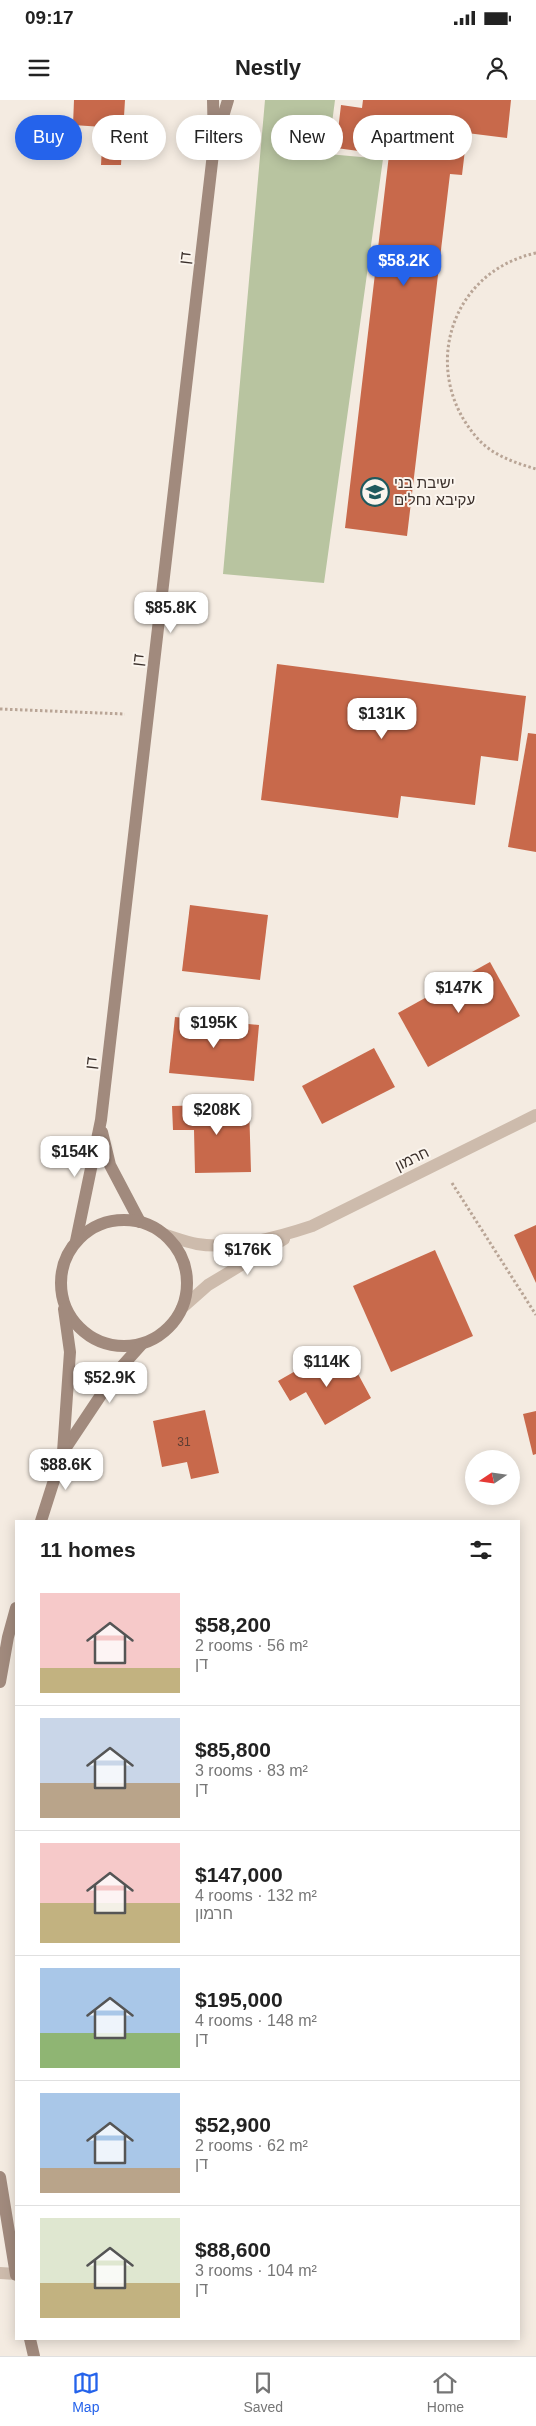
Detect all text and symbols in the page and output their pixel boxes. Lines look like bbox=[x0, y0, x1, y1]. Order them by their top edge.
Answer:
text: 09:17 bbox=[25, 7, 74, 28]
icon: menu bbox=[25, 54, 53, 82]
icon: person bbox=[483, 54, 511, 82]
text: Nestly bbox=[235, 55, 301, 80]
chip: Buy bbox=[15, 115, 82, 160]
chip: Rent bbox=[92, 115, 166, 160]
chip: Filters bbox=[176, 115, 261, 160]
chip: New bbox=[271, 115, 343, 160]
chip: Apartment bbox=[353, 115, 472, 160]
pin: $58.2K bbox=[363, 244, 445, 287]
street label: דן bbox=[175, 251, 194, 265]
text: $58.2K bbox=[378, 252, 430, 269]
place label: ישיבת בני עקיבא נחלים bbox=[394, 474, 475, 508]
school or university icon: ישיבת בני עקיבא נחלים bbox=[360, 477, 390, 507]
pin: $85.8K bbox=[130, 592, 212, 634]
text: $85.8K bbox=[145, 599, 197, 616]
street label: דן bbox=[128, 653, 147, 667]
pin: $131K bbox=[347, 698, 417, 740]
text: $131K bbox=[358, 705, 406, 722]
pin: $147K bbox=[424, 972, 494, 1014]
text: $147K bbox=[435, 979, 483, 996]
pin: $195K bbox=[179, 1006, 249, 1049]
text: $195K bbox=[190, 1014, 238, 1031]
street label: דן bbox=[81, 1056, 100, 1070]
pin: $208K bbox=[182, 1094, 252, 1136]
text: $208K bbox=[193, 1101, 241, 1118]
pin: $154K bbox=[40, 1136, 110, 1178]
text: $154K bbox=[51, 1143, 99, 1160]
street label: חרמון bbox=[392, 1143, 431, 1174]
pin: $176K bbox=[213, 1234, 283, 1276]
text: $176K bbox=[224, 1241, 272, 1258]
pin: $114K bbox=[292, 1346, 362, 1388]
text: $114K bbox=[304, 1353, 350, 1370]
pin: $52.9K bbox=[69, 1362, 151, 1404]
text: $52.9K bbox=[84, 1369, 136, 1386]
house number: 31 bbox=[177, 1435, 191, 1449]
pin: $88.6K bbox=[25, 1448, 107, 1491]
north arrow bbox=[465, 1450, 520, 1505]
map controls bbox=[465, 1450, 520, 1505]
text: $88.6K bbox=[40, 1456, 92, 1473]
icon: filters bbox=[467, 1536, 495, 1564]
text: 11 homes bbox=[40, 1538, 136, 1561]
icon: home bbox=[80, 1613, 140, 1673]
text: $58,200 bbox=[195, 1613, 271, 1636]
text: 2 rooms · 56 m² bbox=[195, 1637, 308, 1654]
text: דן bbox=[195, 1655, 208, 1672]
icon: home bbox=[80, 1738, 140, 1798]
text: $85,800 bbox=[195, 1738, 271, 1761]
text: 3 rooms · 83 m² bbox=[195, 1762, 308, 1779]
text: דן bbox=[195, 1780, 208, 1797]
icon: home bbox=[80, 1863, 140, 1923]
text: $147,000 bbox=[195, 1863, 283, 1886]
text: 4 rooms · 132 m² bbox=[195, 1887, 317, 1904]
text: חרמון bbox=[195, 1905, 233, 1922]
icon: home bbox=[80, 1988, 140, 2048]
text: $195,000 bbox=[195, 1988, 283, 2011]
text: 4 rooms · 148 m² bbox=[195, 2012, 317, 2029]
text: דן bbox=[195, 2030, 208, 2047]
icon: home bbox=[80, 2113, 140, 2173]
text: $52,900 bbox=[195, 2113, 271, 2136]
text: 2 rooms · 62 m² bbox=[195, 2137, 308, 2154]
text: דן bbox=[195, 2155, 208, 2172]
icon: home bbox=[80, 2238, 140, 2298]
text: $88,600 bbox=[195, 2238, 271, 2261]
text: 3 rooms · 104 m² bbox=[195, 2262, 317, 2279]
text: דן bbox=[195, 2280, 208, 2297]
tab: Map bbox=[72, 2369, 100, 2415]
tab: Saved bbox=[243, 2369, 283, 2415]
tab: Home bbox=[427, 2369, 464, 2415]

